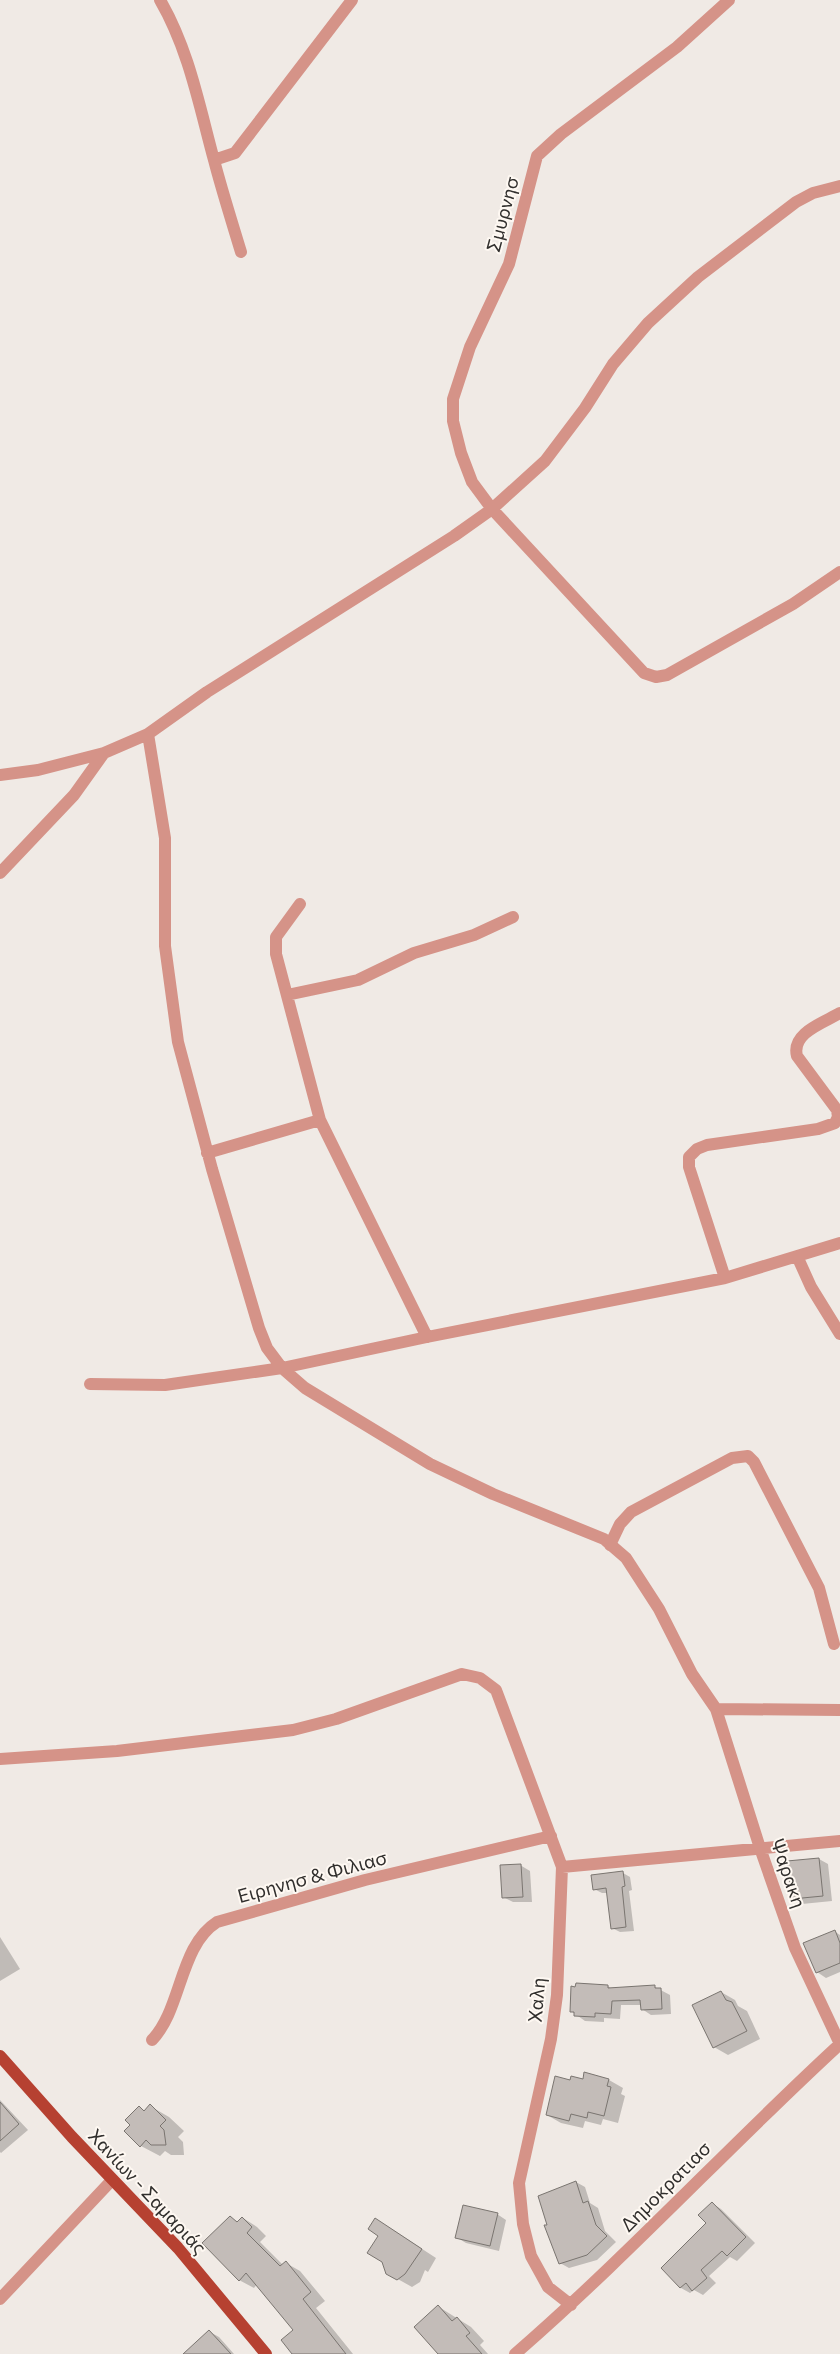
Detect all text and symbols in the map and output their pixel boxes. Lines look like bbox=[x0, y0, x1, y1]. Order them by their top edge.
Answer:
street label: Σμυρνησ bbox=[481, 174, 523, 254]
street label: Ψαρακη bbox=[766, 1835, 812, 1911]
street label: Ειρηνησ & Φιλιασ bbox=[235, 1845, 389, 1907]
street label: Χαλη bbox=[523, 1977, 549, 2023]
street label: Χανίων - Σαμαριάς bbox=[84, 2124, 212, 2258]
street label: Δημοκρατιασ bbox=[615, 2136, 715, 2236]

